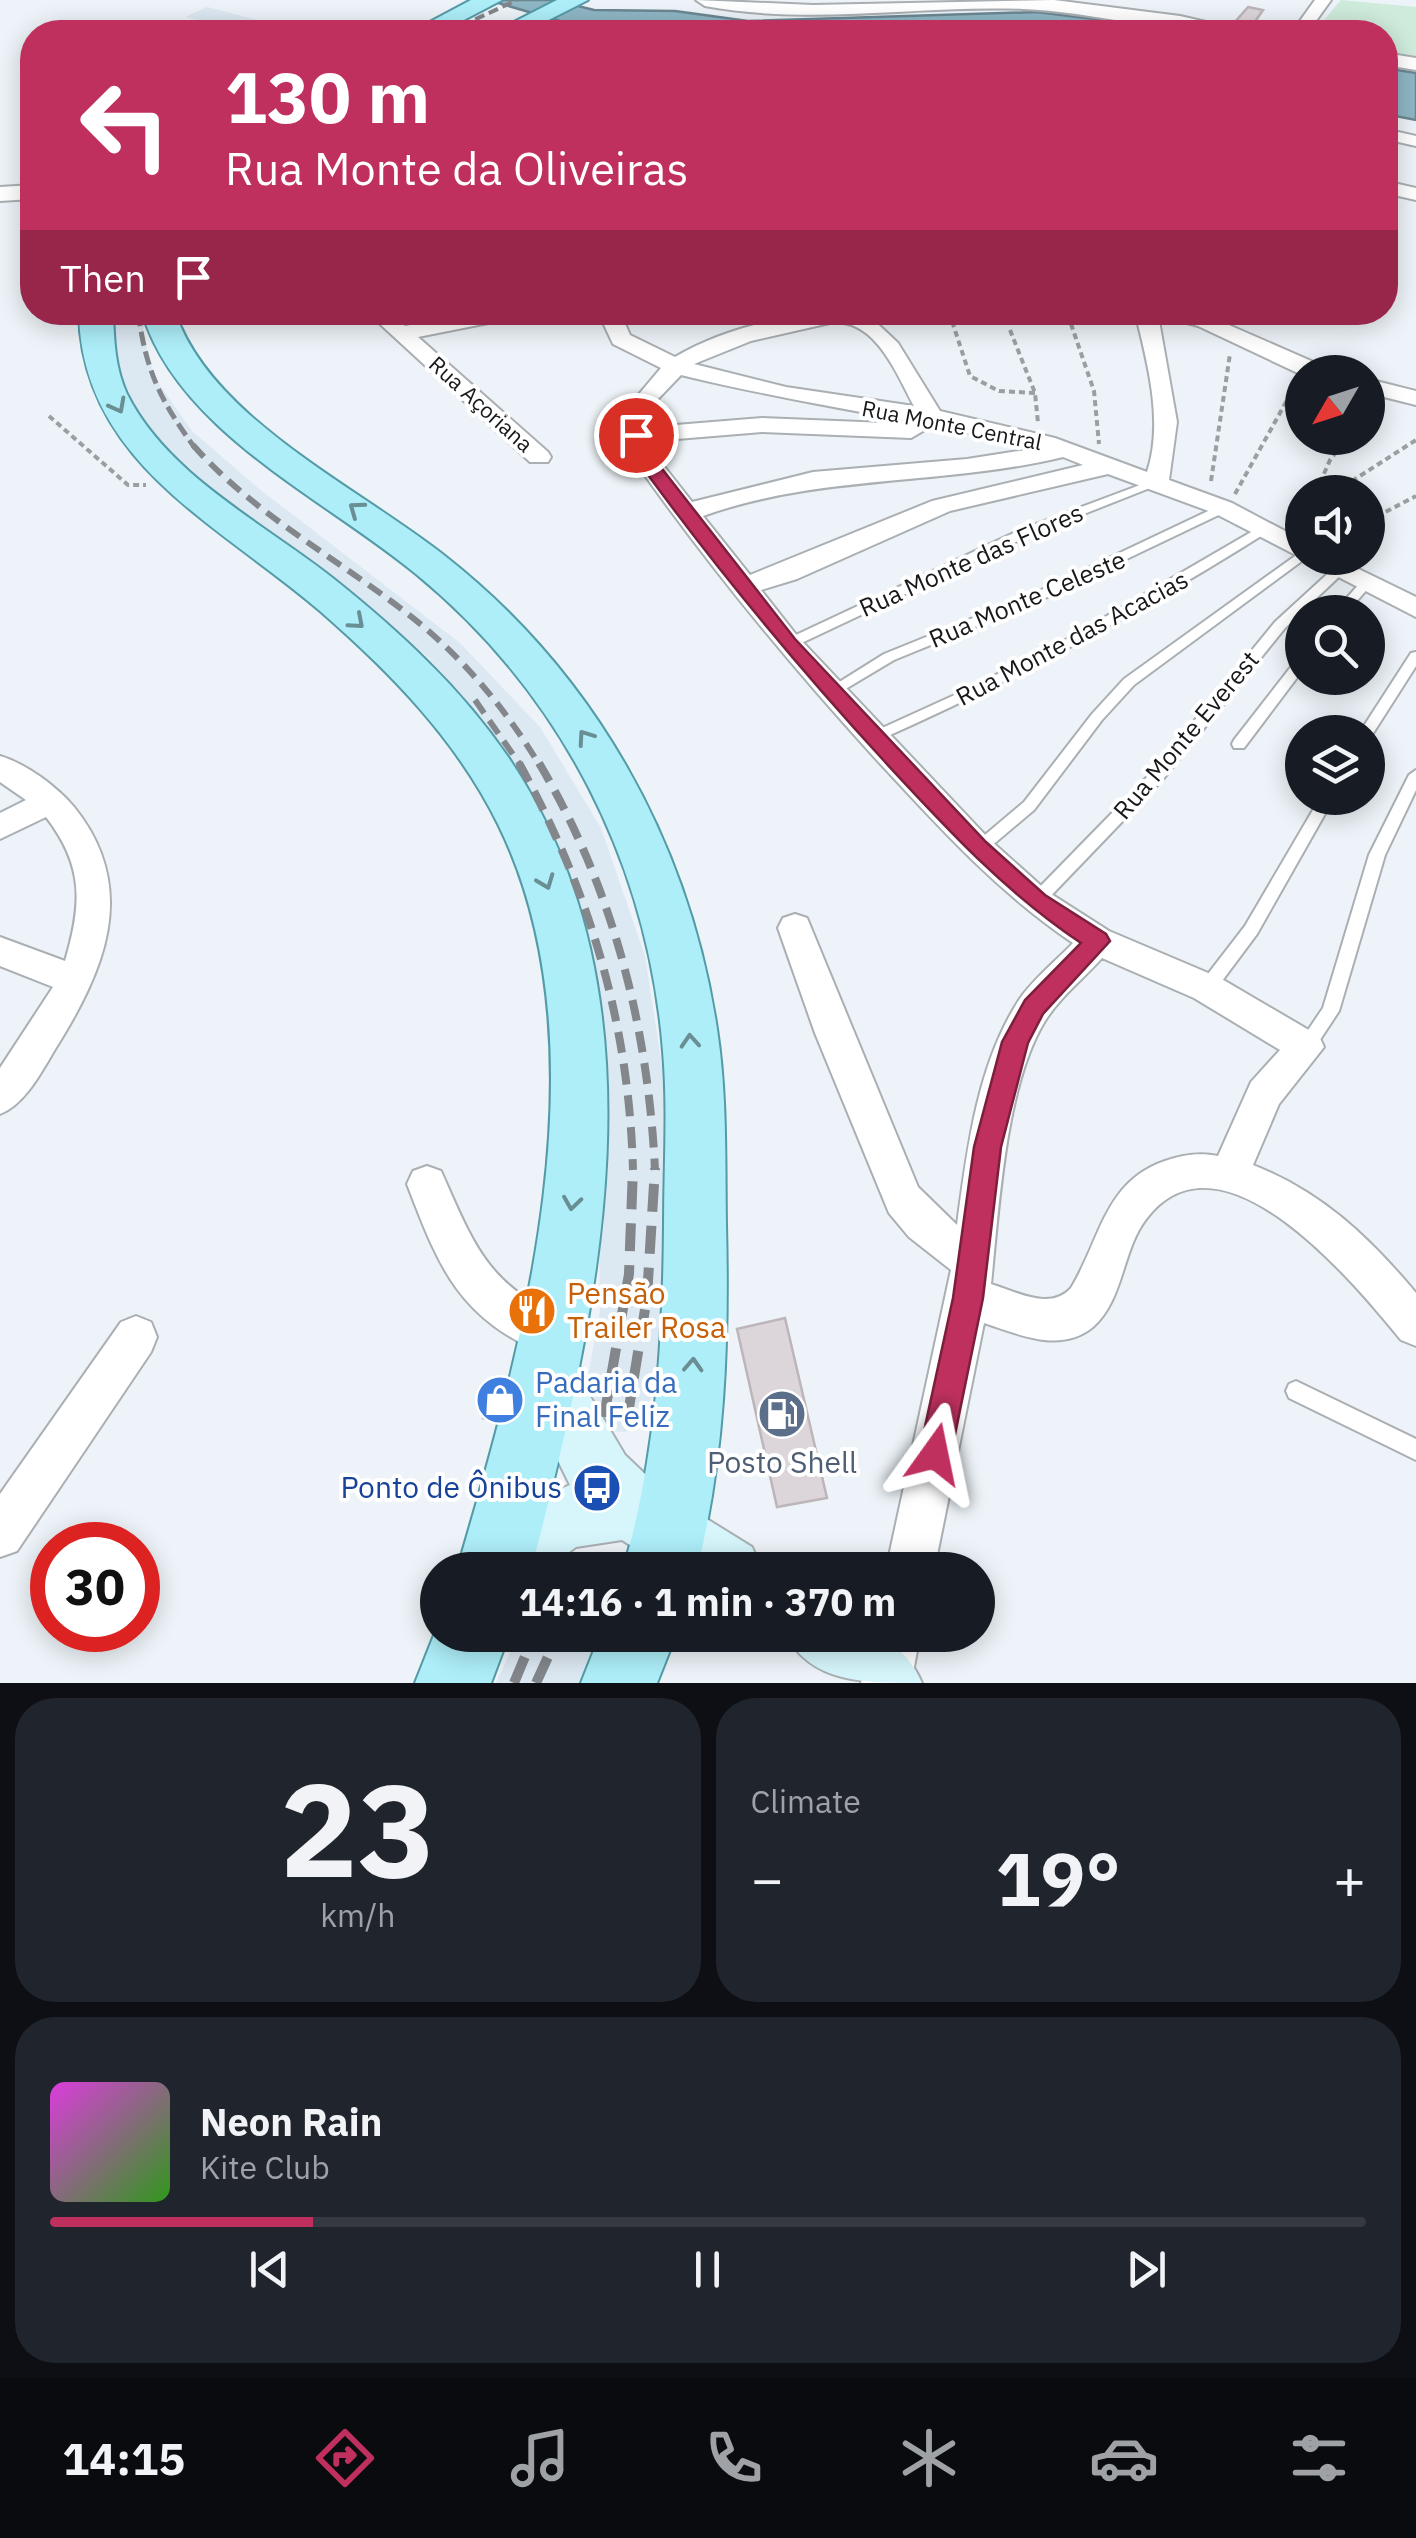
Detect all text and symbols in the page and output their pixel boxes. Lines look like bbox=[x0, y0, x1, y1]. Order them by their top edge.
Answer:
text: 130 m bbox=[225, 51, 430, 142]
icon: left bbox=[60, 60, 190, 190]
text: Rua Monte da Oliveiras bbox=[225, 139, 688, 197]
icon: arrive bbox=[166, 250, 221, 305]
text: Then bbox=[60, 253, 146, 302]
street label: Rua Açoriana bbox=[423, 349, 540, 458]
north arrow bbox=[1285, 355, 1385, 455]
map controls bbox=[1285, 355, 1385, 815]
pin bbox=[594, 393, 679, 478]
street label: Rua Monte Central bbox=[860, 393, 1045, 456]
one-way arrow bbox=[106, 395, 125, 413]
icon: arrive bbox=[609, 408, 664, 463]
button: sound bbox=[1285, 475, 1385, 575]
street label: Rua Monte das Flores bbox=[854, 495, 1088, 624]
one-way arrow bbox=[349, 503, 368, 521]
street label: Rua Monte Celeste bbox=[924, 542, 1130, 655]
street label: Rua Monte das Acacias bbox=[950, 562, 1194, 713]
button: search bbox=[1285, 595, 1385, 695]
one-way arrow bbox=[346, 611, 364, 629]
street label: Rua Monte Everest bbox=[1105, 644, 1266, 826]
button: layers bbox=[1285, 715, 1385, 815]
one-way arrow bbox=[579, 729, 597, 748]
one-way arrow bbox=[534, 872, 554, 890]
one-way arrow bbox=[680, 1032, 701, 1048]
one-way arrow bbox=[562, 1195, 583, 1211]
place label: Pensão Trailer Rosa bbox=[567, 1273, 726, 1346]
restaurant icon: Pensão Trailer Rosa bbox=[506, 1285, 558, 1337]
one-way arrow bbox=[683, 1357, 704, 1373]
place label: Padaria da Final Feliz bbox=[535, 1362, 677, 1435]
shop icon: Padaria da Final Feliz bbox=[474, 1374, 526, 1426]
fuel station icon: Posto Shell bbox=[756, 1388, 808, 1440]
position arrow bbox=[883, 1402, 987, 1506]
place label: Posto Shell bbox=[707, 1442, 857, 1481]
bus stop icon: Ponto de Ônibus bbox=[571, 1462, 623, 1514]
place label: Ponto de Ônibus bbox=[341, 1467, 562, 1506]
speed limit sign: 30 bbox=[30, 1522, 160, 1652]
text: 14:16 · 1 min · 370 m bbox=[519, 1577, 896, 1626]
text: 23 bbox=[280, 1744, 436, 1913]
text: Climate bbox=[751, 1780, 861, 1822]
text: 19° bbox=[996, 1829, 1121, 1927]
text: − bbox=[751, 1843, 784, 1914]
text: + bbox=[1333, 1843, 1366, 1914]
text: km/h bbox=[320, 1894, 395, 1936]
text: Neon Rain bbox=[200, 2097, 382, 2146]
text: Kite Club bbox=[200, 2146, 330, 2188]
icon: previous bbox=[242, 2242, 297, 2297]
icon: pause bbox=[680, 2242, 735, 2297]
icon: next bbox=[1119, 2242, 1174, 2297]
icon: directions bbox=[310, 2423, 380, 2493]
icon: music bbox=[505, 2423, 575, 2493]
icon: phone bbox=[699, 2423, 769, 2493]
icon: climate bbox=[894, 2423, 964, 2493]
icon: car bbox=[1089, 2423, 1159, 2493]
icon: filters bbox=[1284, 2423, 1354, 2493]
text: 14:15 bbox=[62, 2429, 185, 2487]

